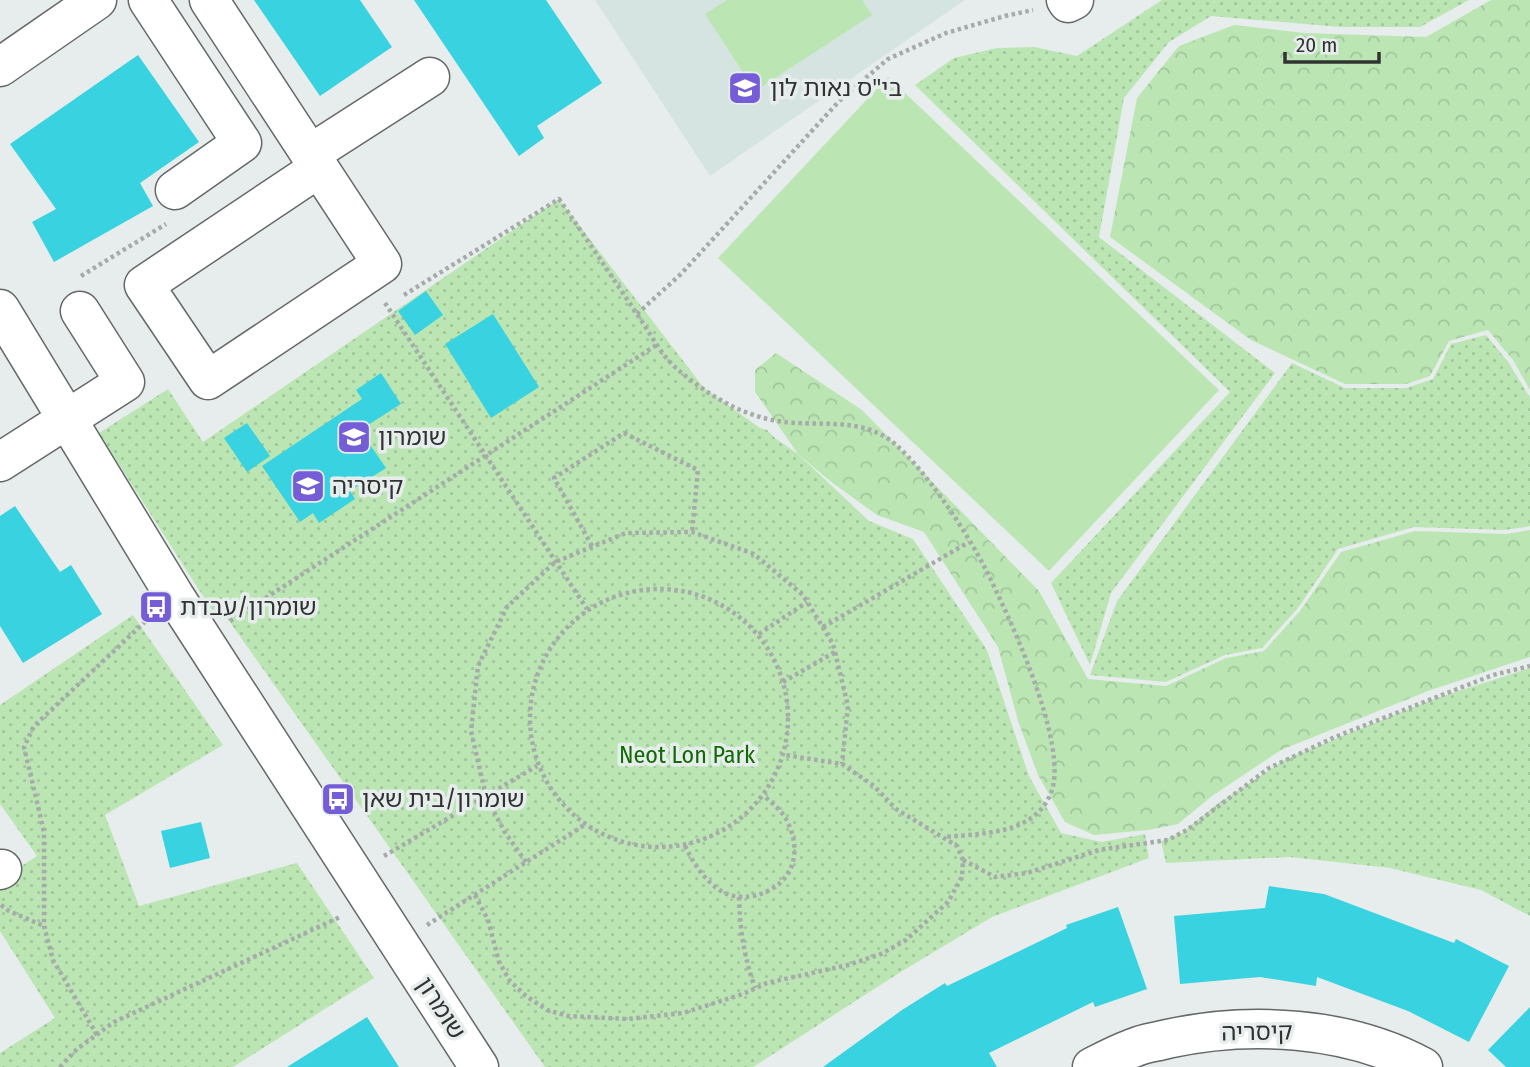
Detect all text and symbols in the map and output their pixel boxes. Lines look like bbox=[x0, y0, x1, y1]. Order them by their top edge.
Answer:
scale bar bbox=[1285, 21, 1380, 65]
text: 20 m bbox=[1296, 32, 1337, 58]
school or university icon: בי"ס נאות לון bbox=[726, 69, 764, 107]
place label: בי"ס נאות לון bbox=[770, 74, 902, 102]
school or university icon: שומרון bbox=[335, 418, 373, 456]
place label: שומרון bbox=[378, 423, 446, 451]
school or university icon: קיסריה bbox=[289, 467, 327, 505]
place label: קיסריה bbox=[332, 472, 403, 500]
bus stop icon: שומרון/עבדת bbox=[137, 588, 175, 626]
place label: שומרון/עבדת bbox=[180, 593, 317, 621]
park label: Neot Lon Park bbox=[619, 741, 756, 769]
bus stop icon: שומרון/בית שאן bbox=[319, 780, 357, 818]
place label: שומרון/בית שאן bbox=[362, 785, 524, 813]
street label: שומרון bbox=[411, 972, 471, 1044]
street label: קיסריה bbox=[1221, 1017, 1293, 1047]

